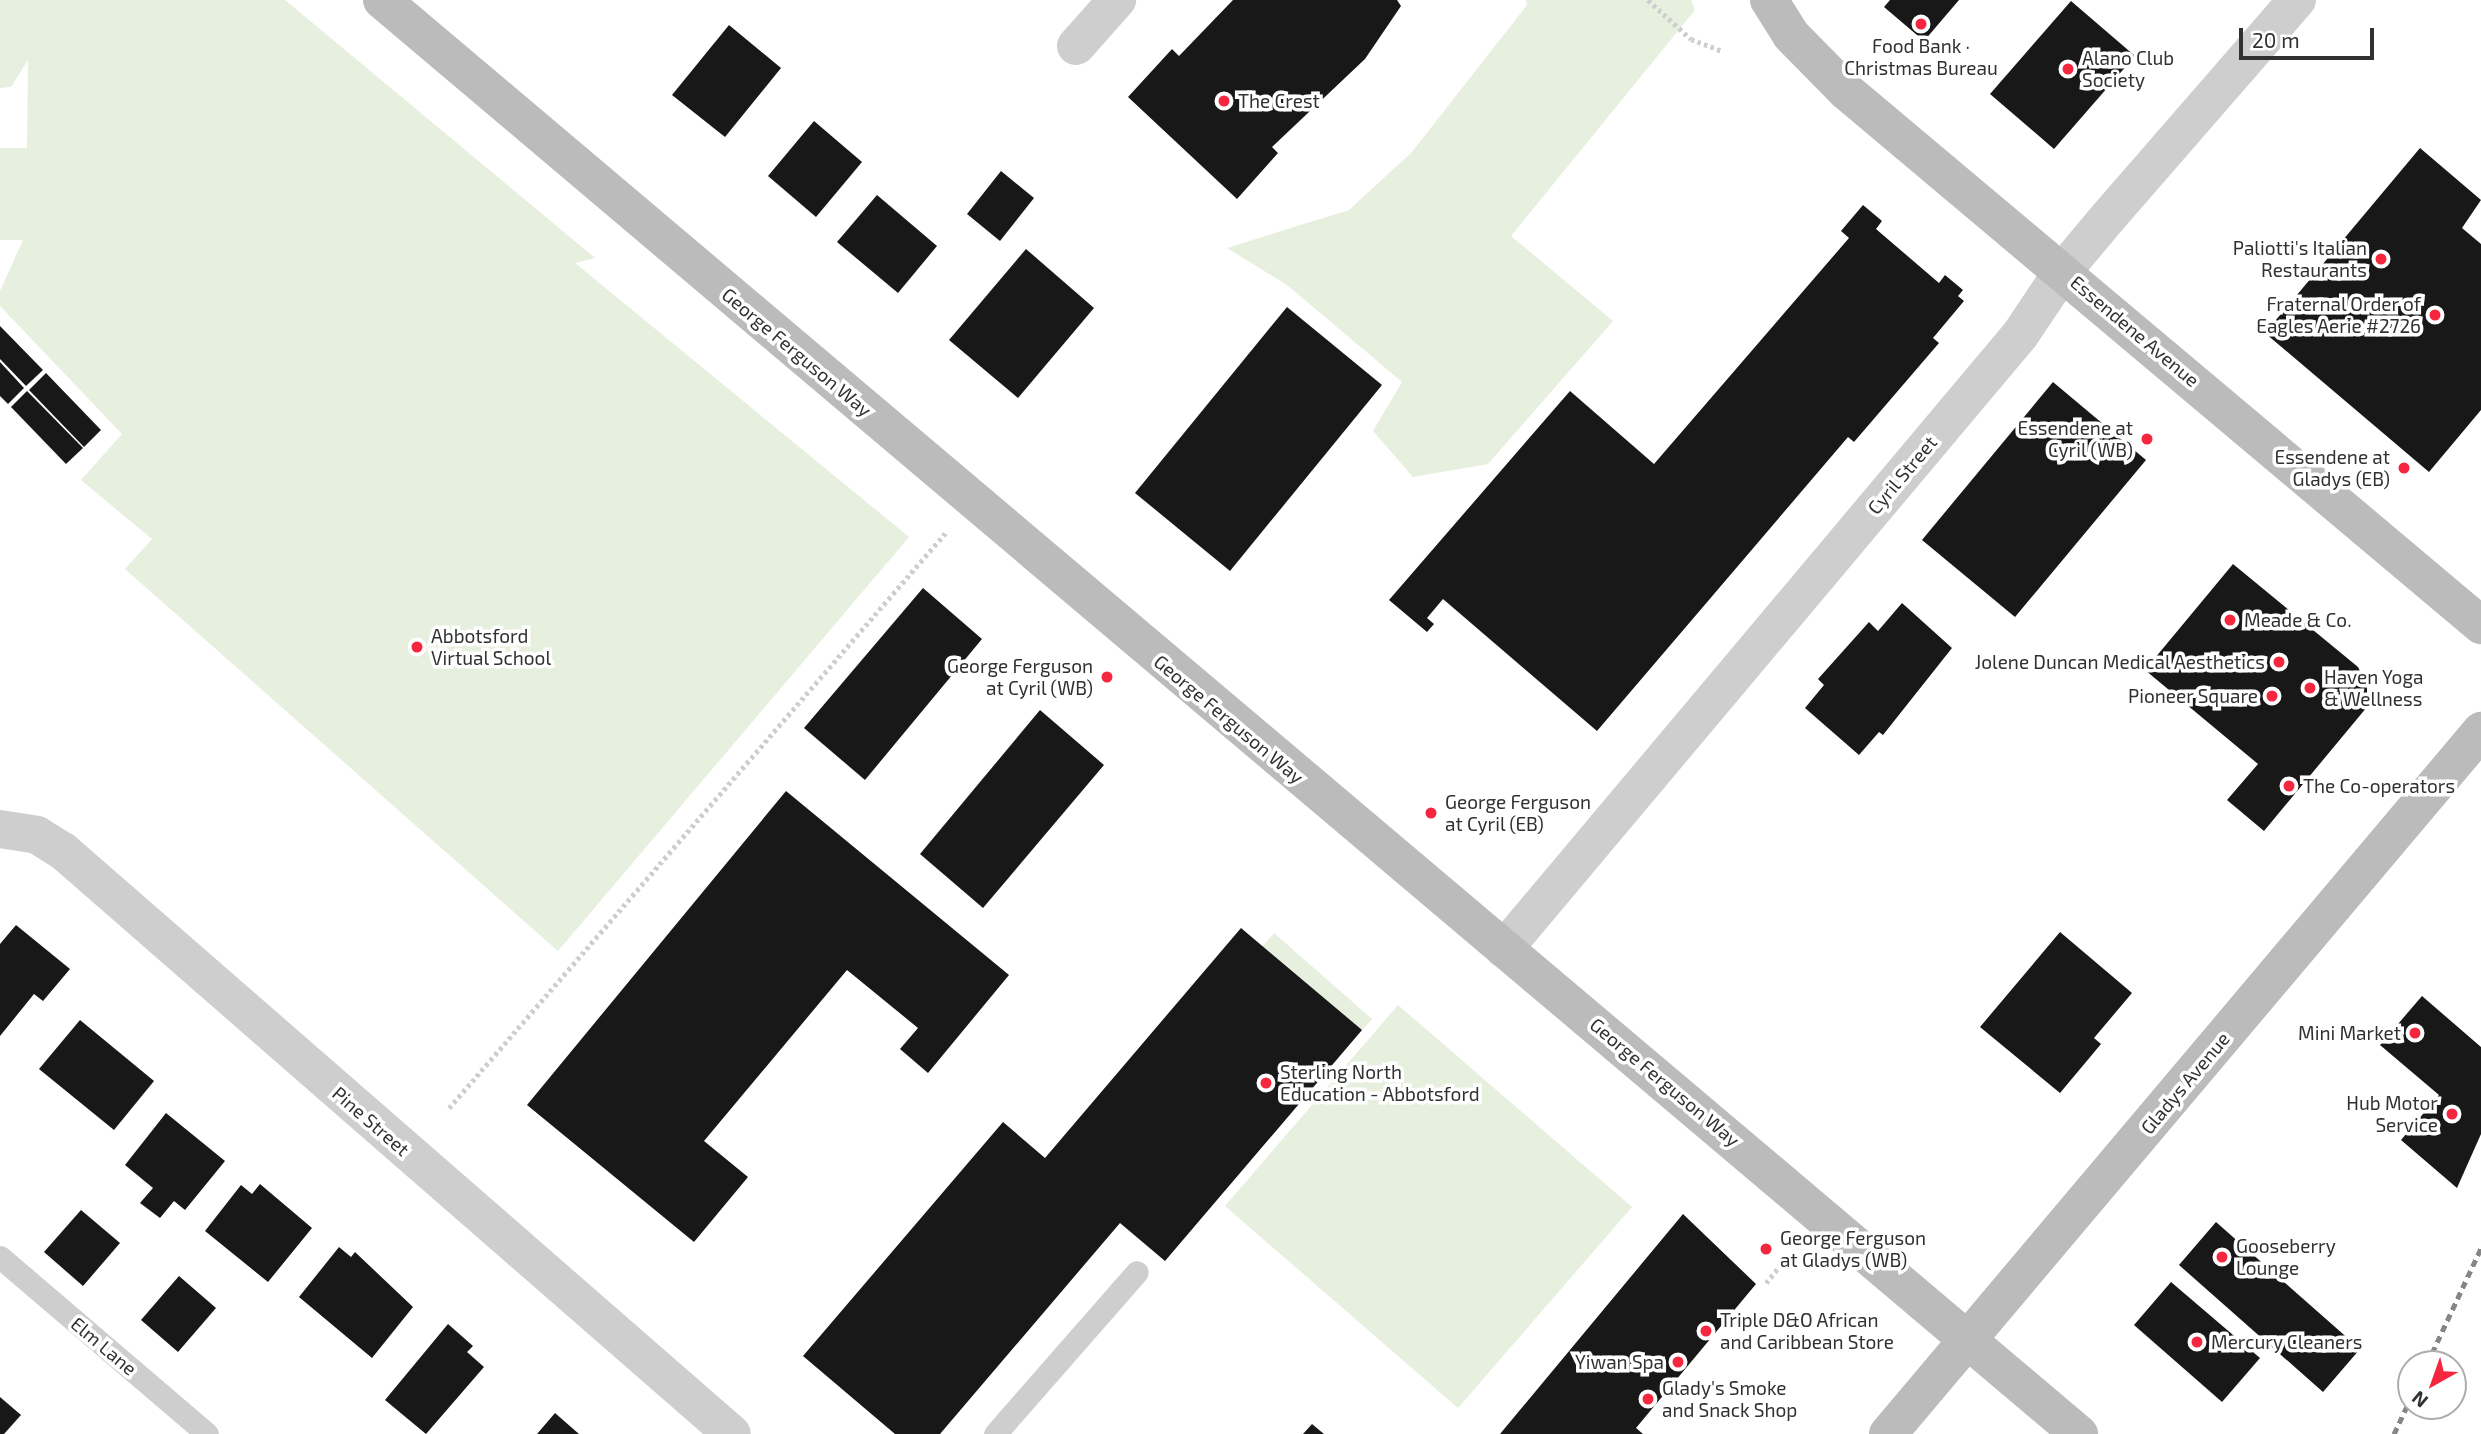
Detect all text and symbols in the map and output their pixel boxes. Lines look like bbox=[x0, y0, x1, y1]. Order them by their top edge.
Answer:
scale bar bbox=[2243, 14, 2378, 58]
marker: Food Bank · Christmas Bureau bbox=[1913, 16, 1929, 32]
text: 20 m bbox=[2252, 27, 2300, 52]
place label: Food Bank · Christmas Bureau bbox=[1844, 35, 1998, 79]
place label: Alano Club Society bbox=[2082, 47, 2174, 91]
marker: Alano Club Society bbox=[2060, 61, 2076, 77]
place label: The Crest bbox=[1238, 90, 1320, 112]
marker: The Crest bbox=[1216, 93, 1232, 109]
place label: Paliotti's Italian Restaurants bbox=[2233, 237, 2367, 281]
marker: Paliotti's Italian Restaurants bbox=[2373, 251, 2389, 267]
street label: Essendene Avenue bbox=[2066, 270, 2204, 392]
street label: George Ferguson Way bbox=[717, 283, 877, 421]
place label: Fraternal Order of Eagles Aerie #2726 bbox=[2256, 293, 2421, 337]
marker: Fraternal Order of Eagles Aerie #2726 bbox=[2427, 307, 2443, 323]
place label: Essendene at Cyril (WB) bbox=[2018, 417, 2133, 461]
street label: Cyril Street bbox=[1863, 431, 1941, 519]
marker: Essendene at Cyril (WB) bbox=[2139, 431, 2155, 447]
place label: Essendene at Gladys (EB) bbox=[2275, 446, 2390, 490]
marker: Essendene at Gladys (EB) bbox=[2396, 460, 2412, 476]
place label: Meade & Co. bbox=[2244, 609, 2352, 631]
marker: Meade & Co. bbox=[2222, 612, 2238, 628]
place label: Abbotsford Virtual School bbox=[431, 625, 551, 669]
marker: Abbotsford Virtual School bbox=[409, 639, 425, 655]
street label: George Ferguson Way bbox=[1149, 650, 1309, 788]
place label: Jolene Duncan Medical Aesthetics bbox=[1974, 651, 2265, 673]
marker: Jolene Duncan Medical Aesthetics bbox=[2271, 654, 2287, 670]
place label: George Ferguson at Cyril (WB) bbox=[947, 655, 1093, 699]
place label: Haven Yoga & Wellness bbox=[2324, 666, 2424, 710]
marker: George Ferguson at Cyril (WB) bbox=[1099, 669, 1115, 685]
marker: Haven Yoga & Wellness bbox=[2302, 680, 2318, 696]
place label: Pioneer Square bbox=[2128, 685, 2258, 707]
marker: Pioneer Square bbox=[2264, 688, 2280, 704]
place label: The Co-operators bbox=[2303, 775, 2455, 797]
marker: The Co-operators bbox=[2281, 778, 2297, 794]
place label: George Ferguson at Cyril (EB) bbox=[1445, 791, 1591, 835]
marker: George Ferguson at Cyril (EB) bbox=[1423, 805, 1439, 821]
street label: George Ferguson Way bbox=[1585, 1013, 1745, 1151]
place label: Mini Market bbox=[2298, 1022, 2401, 1044]
marker: Mini Market bbox=[2407, 1025, 2423, 1041]
street label: Gladys Avenue bbox=[2136, 1027, 2234, 1139]
place label: Sterling North Education - Abbotsford bbox=[1280, 1061, 1480, 1105]
marker: Sterling North Education - Abbotsford bbox=[1258, 1075, 1274, 1091]
street label: Pine Street bbox=[328, 1081, 414, 1161]
place label: Hub Motor Service bbox=[2346, 1092, 2438, 1136]
marker: Hub Motor Service bbox=[2444, 1106, 2460, 1122]
place label: George Ferguson at Gladys (WB) bbox=[1780, 1227, 1926, 1271]
place label: Gooseberry Lounge bbox=[2236, 1235, 2336, 1279]
marker: George Ferguson at Gladys (WB) bbox=[1758, 1241, 1774, 1257]
marker: Gooseberry Lounge bbox=[2214, 1249, 2230, 1265]
place label: Triple D&O African and Caribbean Store bbox=[1720, 1309, 1894, 1353]
street label: Elm Lane bbox=[67, 1312, 141, 1380]
marker: Triple D&O African and Caribbean Store bbox=[1698, 1323, 1714, 1339]
place label: Mercury Cleaners bbox=[2211, 1331, 2363, 1353]
marker: Mercury Cleaners bbox=[2189, 1334, 2205, 1350]
north arrow bbox=[2397, 1350, 2467, 1420]
place label: Yiwan Spa bbox=[1575, 1351, 1664, 1373]
marker: Yiwan Spa bbox=[1670, 1354, 1686, 1370]
place label: Glady's Smoke and Snack Shop bbox=[1662, 1377, 1797, 1421]
text: N bbox=[2407, 1387, 2432, 1413]
marker: Glady's Smoke and Snack Shop bbox=[1640, 1391, 1656, 1407]

